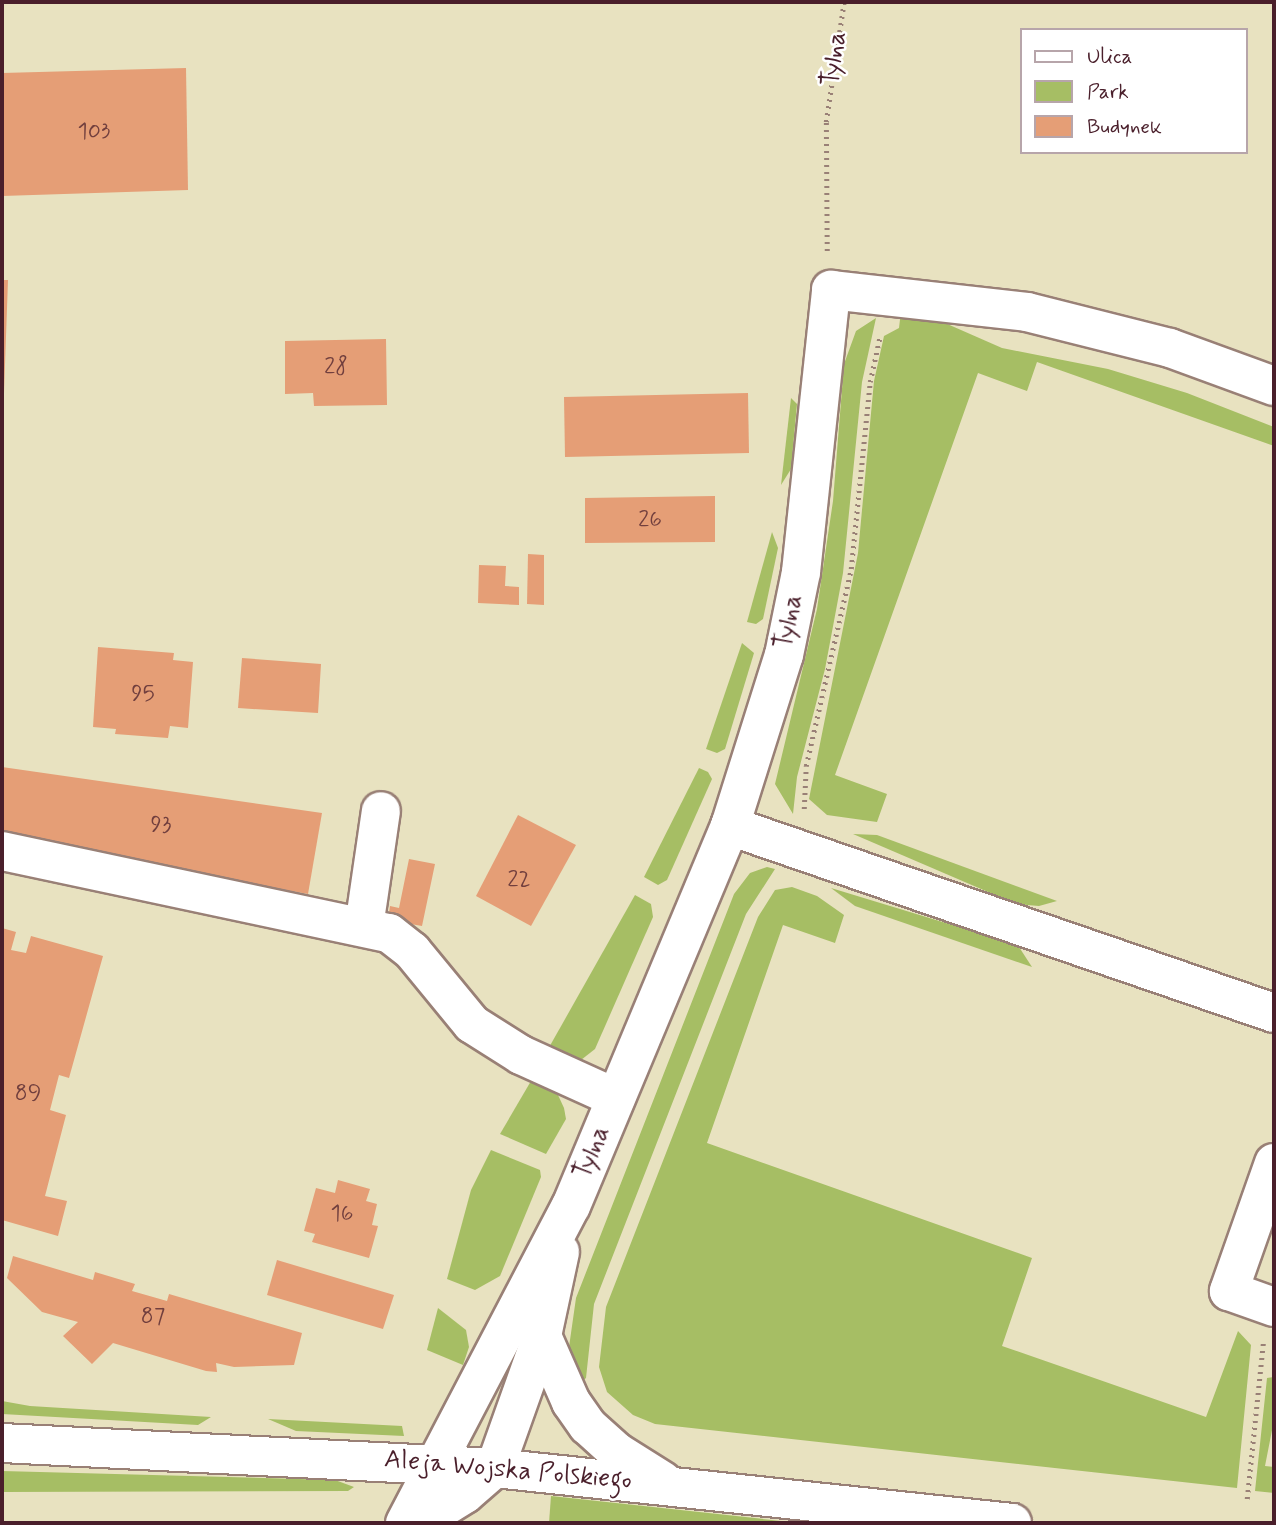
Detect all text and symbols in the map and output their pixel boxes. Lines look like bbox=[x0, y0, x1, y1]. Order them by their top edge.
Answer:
legend bbox=[1020, 28, 1248, 154]
street label: Tylna bbox=[816, 30, 854, 88]
text: Ulica bbox=[1087, 43, 1132, 71]
text: Park bbox=[1087, 78, 1129, 106]
text: Budynek bbox=[1087, 113, 1162, 141]
house number: 103 bbox=[78, 118, 110, 146]
house number: 28 bbox=[324, 353, 348, 381]
house number: 26 bbox=[638, 506, 662, 534]
street label: Tylna bbox=[769, 592, 811, 652]
house number: 95 bbox=[131, 680, 155, 708]
house number: 93 bbox=[150, 811, 172, 839]
house number: 22 bbox=[507, 866, 531, 894]
house number: 89 bbox=[15, 1080, 41, 1108]
street label: Tylna bbox=[568, 1122, 618, 1184]
house number: 16 bbox=[331, 1200, 353, 1228]
house number: 87 bbox=[141, 1303, 165, 1331]
street label: Aleja Wojska Polskiego bbox=[382, 1445, 634, 1497]

